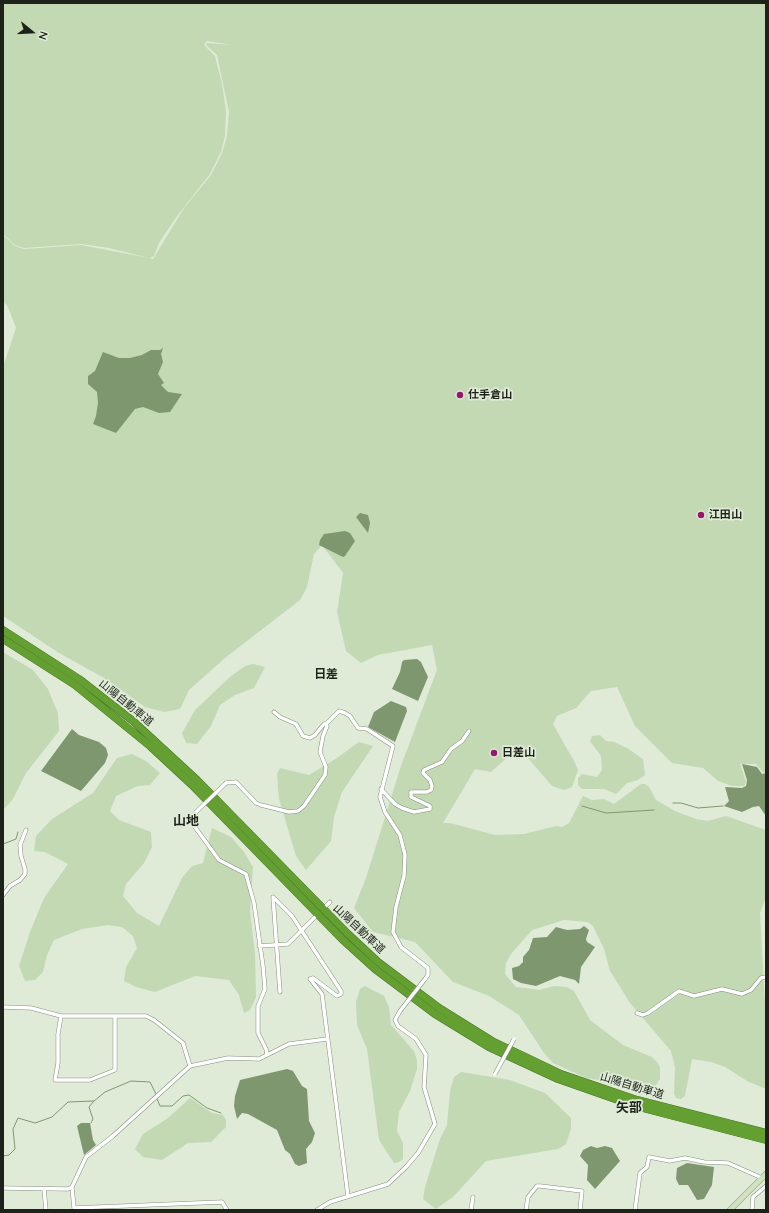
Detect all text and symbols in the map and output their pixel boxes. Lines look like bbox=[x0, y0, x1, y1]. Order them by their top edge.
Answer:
north arrow bbox=[12, 12, 52, 52]
text: N bbox=[36, 30, 51, 42]
place label: 仕手倉山 bbox=[468, 388, 512, 402]
marker: 仕手倉山 bbox=[455, 390, 465, 400]
place label: 江田山 bbox=[709, 508, 742, 522]
marker: 江田山 bbox=[696, 510, 706, 520]
district label: 日差 bbox=[314, 667, 338, 681]
street label: 山陽自動車道 bbox=[96, 677, 156, 729]
place label: 日差山 bbox=[502, 746, 535, 760]
marker: 日差山 bbox=[489, 748, 499, 758]
district label: 山地 bbox=[173, 813, 199, 829]
street label: 山陽自動車道 bbox=[330, 902, 388, 956]
street label: 山陽自動車道 bbox=[599, 1070, 665, 1102]
district label: 矢部 bbox=[616, 1100, 642, 1116]

